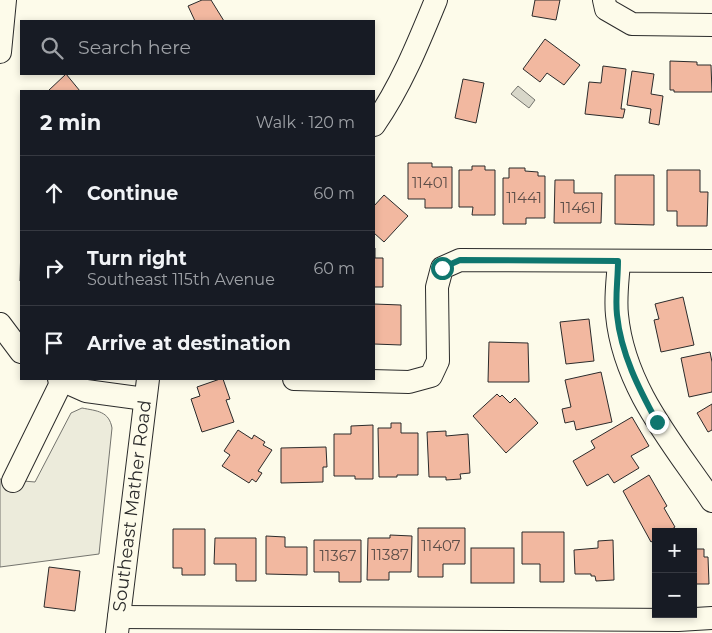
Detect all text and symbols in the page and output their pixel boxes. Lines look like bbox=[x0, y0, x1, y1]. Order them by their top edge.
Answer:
search box bbox=[20, 20, 375, 75]
icon: search bbox=[38, 34, 66, 62]
text: Search here bbox=[78, 36, 191, 59]
text: 2 min bbox=[40, 110, 101, 135]
text: Walk · 120 m bbox=[256, 113, 355, 132]
house number: 11401 bbox=[412, 173, 448, 192]
icon: ahead bbox=[40, 179, 68, 207]
text: Continue bbox=[87, 182, 178, 205]
text: 60 m bbox=[313, 184, 355, 203]
house number: 11441 bbox=[506, 188, 542, 207]
house number: 11461 bbox=[560, 198, 596, 217]
text: Turn right bbox=[87, 247, 187, 270]
icon: right bbox=[40, 254, 68, 282]
route start bbox=[431, 257, 454, 280]
text: 60 m bbox=[313, 259, 355, 278]
text: Southeast 115th Avenue bbox=[87, 270, 275, 289]
icon: arrive bbox=[40, 329, 68, 357]
text: Arrive at destination bbox=[87, 332, 291, 355]
street label: Southeast Mather Road bbox=[108, 399, 156, 613]
route end bbox=[646, 411, 669, 434]
map controls bbox=[652, 528, 697, 618]
button: + bbox=[652, 528, 697, 573]
house number: 11407 bbox=[421, 536, 461, 555]
house number: 11387 bbox=[371, 545, 409, 564]
house number: 11367 bbox=[319, 546, 357, 565]
button: − bbox=[652, 573, 697, 618]

